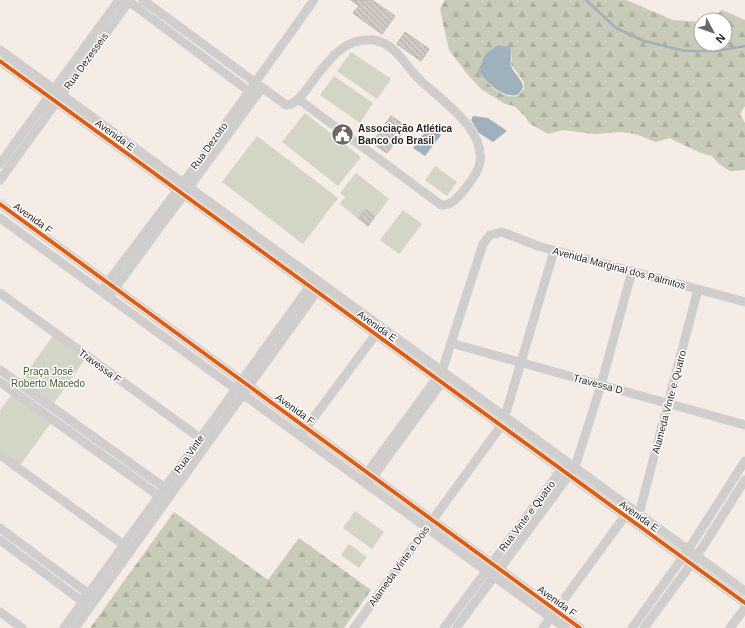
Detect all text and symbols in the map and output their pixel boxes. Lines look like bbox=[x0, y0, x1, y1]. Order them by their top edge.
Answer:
north arrow bbox=[693, 12, 733, 52]
street label: Rua Dezesseis bbox=[62, 31, 110, 91]
text: N bbox=[713, 32, 728, 46]
street label: Avenida E bbox=[93, 117, 137, 153]
street label: Rua Dezoito bbox=[188, 120, 230, 171]
public building icon: Associação Atlética Banco do Brasil bbox=[330, 121, 356, 147]
place label: Associação Atlética Banco do Brasil bbox=[358, 123, 453, 146]
street label: Avenida F bbox=[12, 200, 54, 236]
street label: Avenida Marginal dos Palmitos bbox=[551, 245, 687, 291]
street label: Avenida E bbox=[355, 308, 399, 344]
street label: Travessa F bbox=[77, 347, 123, 385]
street label: Alameda Vinte e Quatro bbox=[650, 349, 688, 455]
park label: Praça José Roberto Macedo bbox=[11, 366, 85, 389]
street label: Travessa D bbox=[572, 372, 624, 396]
street label: Avenida F bbox=[274, 391, 316, 427]
street label: Rua Vinte bbox=[172, 433, 206, 475]
street label: Rua Vinte e Quatro bbox=[497, 478, 557, 553]
street label: Avenida E bbox=[617, 498, 661, 534]
street label: Alameda Vinte e Dois bbox=[366, 524, 432, 608]
street label: Avenida F bbox=[536, 583, 578, 619]

